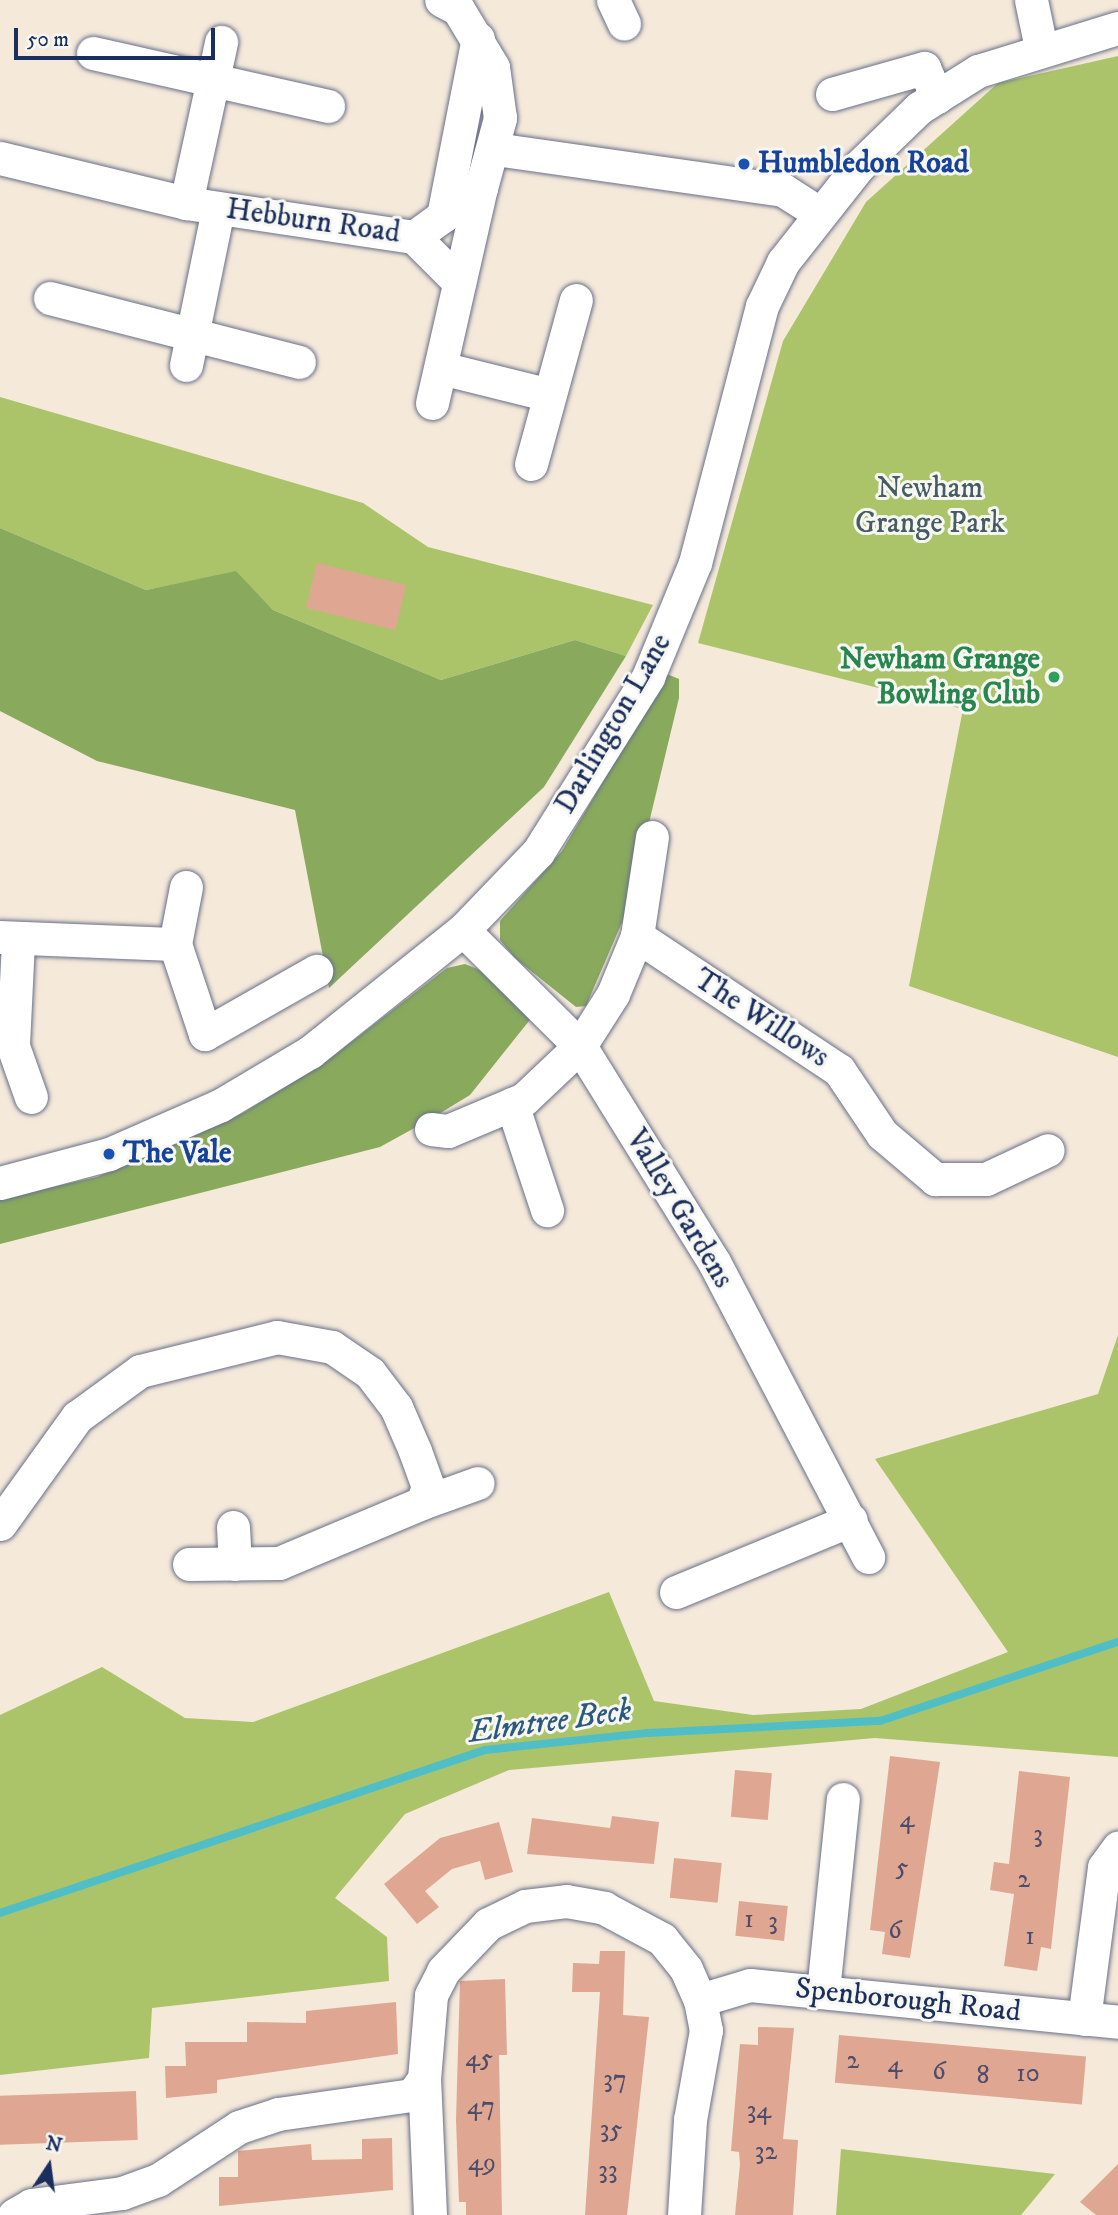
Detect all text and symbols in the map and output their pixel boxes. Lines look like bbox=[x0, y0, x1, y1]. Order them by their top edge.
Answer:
scale bar bbox=[18, 14, 219, 58]
text: 50 m bbox=[27, 27, 69, 53]
place label: Humbledon Road bbox=[758, 146, 969, 182]
marker: Humbledon Road bbox=[736, 156, 752, 172]
street label: Hebburn Road bbox=[224, 192, 402, 252]
park label: Newham Grange Park bbox=[855, 471, 1005, 542]
street label: Darlington Lane bbox=[548, 628, 680, 820]
place label: Newham Grange Bowling Club bbox=[840, 642, 1040, 712]
marker: Newham Grange Bowling Club bbox=[1046, 669, 1062, 685]
street label: The Willows bbox=[687, 962, 835, 1076]
street label: Valley Gardens bbox=[618, 1123, 740, 1295]
place label: The Vale bbox=[123, 1136, 231, 1172]
marker: The Vale bbox=[101, 1146, 117, 1162]
water label: Elmtree Beck bbox=[466, 1692, 634, 1752]
house number: 4 bbox=[900, 1804, 914, 1836]
house number: 3 bbox=[1033, 1819, 1043, 1851]
house number: 5 bbox=[896, 1852, 908, 1884]
house number: 2 bbox=[1018, 1864, 1030, 1896]
house number: 1 bbox=[744, 1904, 754, 1936]
house number: 3 bbox=[768, 1906, 778, 1938]
house number: 6 bbox=[888, 1915, 902, 1947]
house number: 1 bbox=[1025, 1921, 1035, 1953]
street label: Spenborough Road bbox=[793, 1971, 1023, 2031]
house number: 45 bbox=[465, 2043, 493, 2075]
house number: 2 bbox=[847, 2045, 859, 2077]
house number: 4 bbox=[888, 2049, 902, 2081]
house number: 6 bbox=[932, 2056, 946, 2088]
house number: 10 bbox=[1016, 2058, 1040, 2090]
house number: 8 bbox=[976, 2060, 990, 2092]
house number: 37 bbox=[603, 2064, 627, 2096]
house number: 47 bbox=[467, 2091, 495, 2123]
house number: 34 bbox=[747, 2095, 771, 2127]
house number: 35 bbox=[600, 2114, 622, 2146]
north arrow bbox=[14, 2131, 84, 2201]
text: N bbox=[44, 2132, 64, 2158]
house number: 32 bbox=[755, 2136, 777, 2168]
house number: 49 bbox=[468, 2147, 496, 2179]
house number: 33 bbox=[598, 2155, 618, 2187]

